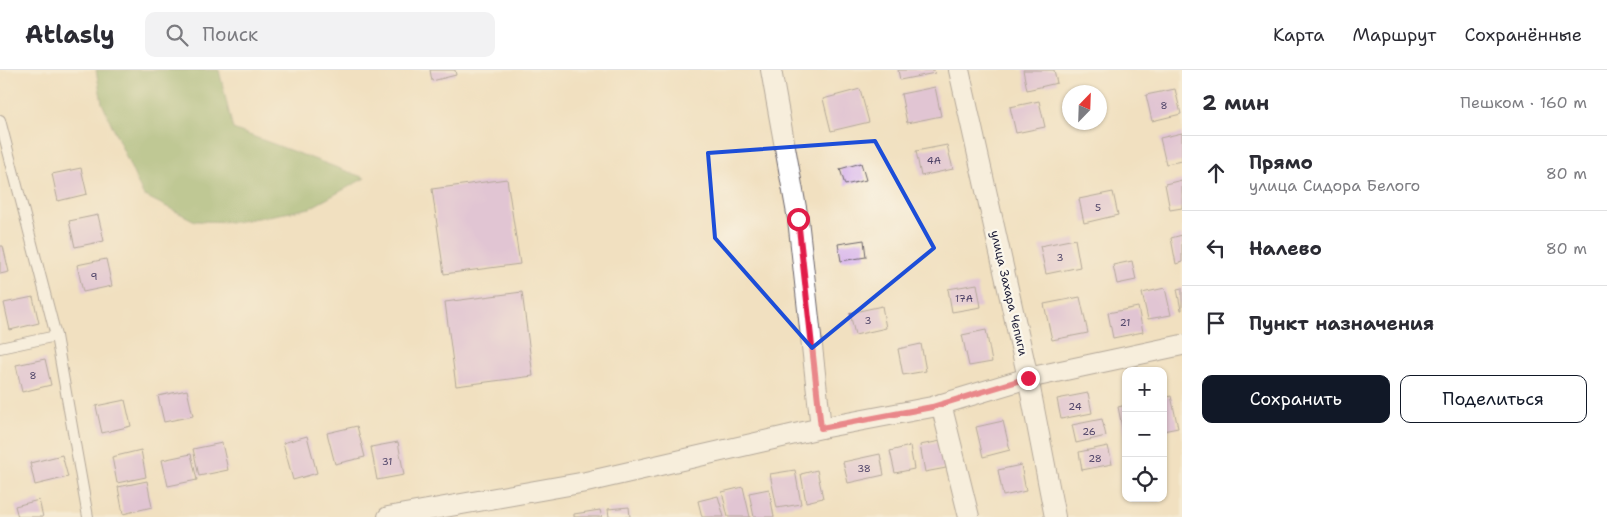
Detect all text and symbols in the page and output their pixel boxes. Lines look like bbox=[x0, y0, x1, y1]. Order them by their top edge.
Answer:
search box bbox=[145, 12, 495, 57]
text: Atlasly bbox=[25, 19, 115, 51]
icon: search bbox=[163, 21, 191, 49]
text: Поиск bbox=[203, 22, 258, 47]
text: Карта bbox=[1273, 23, 1324, 47]
text: Маршрут bbox=[1352, 23, 1436, 47]
text: Сохранённые bbox=[1464, 23, 1582, 47]
north arrow bbox=[1062, 85, 1107, 130]
text: 2 мин bbox=[1202, 89, 1269, 117]
text: Пешком · 160 m bbox=[1460, 92, 1587, 113]
house number: 8 bbox=[1161, 99, 1168, 112]
text: Прямо bbox=[1249, 150, 1313, 175]
house number: 4А bbox=[927, 154, 941, 167]
icon: ahead bbox=[1202, 159, 1230, 187]
text: 80 m bbox=[1546, 163, 1587, 184]
text: улица Сидора Белого bbox=[1249, 175, 1420, 196]
house number: 5 bbox=[1095, 201, 1101, 214]
route start bbox=[787, 208, 810, 231]
street label: улица Захара Чепиги bbox=[987, 229, 1031, 357]
icon: left bbox=[1202, 234, 1230, 262]
text: Налево bbox=[1249, 236, 1322, 261]
text: 80 m bbox=[1546, 238, 1587, 259]
house number: 3 bbox=[1057, 251, 1064, 264]
house number: 9 bbox=[91, 270, 98, 283]
house number: 17А bbox=[955, 292, 973, 305]
icon: arrive bbox=[1202, 309, 1230, 337]
text: Пункт назначения bbox=[1249, 311, 1434, 336]
house number: 3 bbox=[865, 314, 872, 327]
house number: 21 bbox=[1120, 316, 1130, 329]
route end bbox=[1017, 367, 1040, 390]
map controls bbox=[1122, 367, 1167, 502]
button: + bbox=[1122, 367, 1167, 412]
house number: 8 bbox=[30, 369, 37, 382]
button: Сохранить bbox=[1202, 375, 1390, 423]
button: Поделиться bbox=[1400, 375, 1587, 423]
house number: 24 bbox=[1068, 400, 1082, 413]
button: − bbox=[1122, 412, 1167, 457]
house number: 26 bbox=[1082, 425, 1096, 438]
house number: 28 bbox=[1088, 452, 1102, 465]
house number: 31 bbox=[382, 455, 392, 468]
button: locate bbox=[1122, 457, 1167, 502]
house number: 38 bbox=[857, 462, 871, 475]

